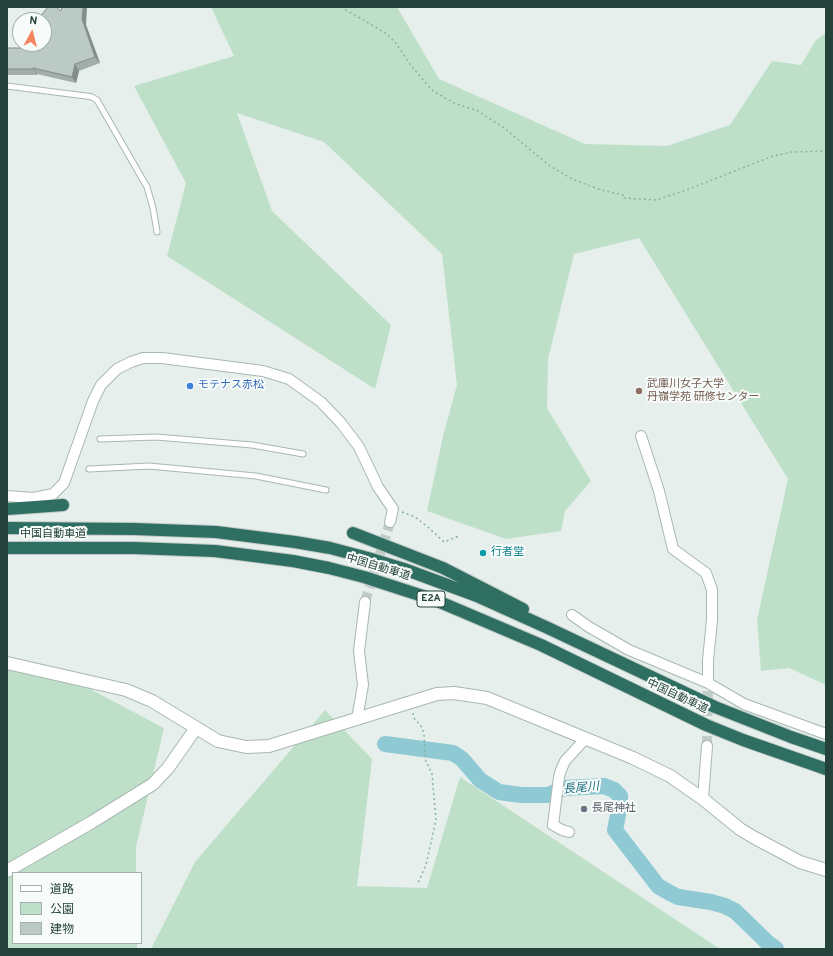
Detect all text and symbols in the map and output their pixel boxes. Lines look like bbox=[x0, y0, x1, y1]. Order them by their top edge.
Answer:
north arrow bbox=[12, 12, 52, 52]
text: N bbox=[29, 14, 38, 29]
place label: 武庫川女子大学 丹嶺学苑 研修センター bbox=[647, 378, 760, 404]
place label: モテナス赤松 bbox=[198, 379, 264, 393]
marker: モテナス赤松 bbox=[185, 381, 195, 391]
marker: 武庫川女子大学 丹嶺学苑 研修センター bbox=[634, 386, 644, 396]
street label: 中国自動車道 bbox=[20, 528, 86, 542]
place label: 行者堂 bbox=[491, 546, 524, 560]
marker: 行者堂 bbox=[478, 548, 488, 558]
street label: 中国自動車道 bbox=[345, 552, 411, 584]
road number: E2A bbox=[417, 591, 445, 607]
street label: 中国自動車道 bbox=[644, 677, 710, 717]
water label: 長尾川 bbox=[562, 780, 600, 798]
place label: 長尾神社 bbox=[592, 802, 636, 816]
marker: 長尾神社 bbox=[579, 804, 589, 814]
legend bbox=[12, 872, 142, 944]
text: 道路 bbox=[50, 882, 74, 898]
text: 公園 bbox=[50, 902, 74, 918]
text: 建物 bbox=[50, 922, 74, 938]

